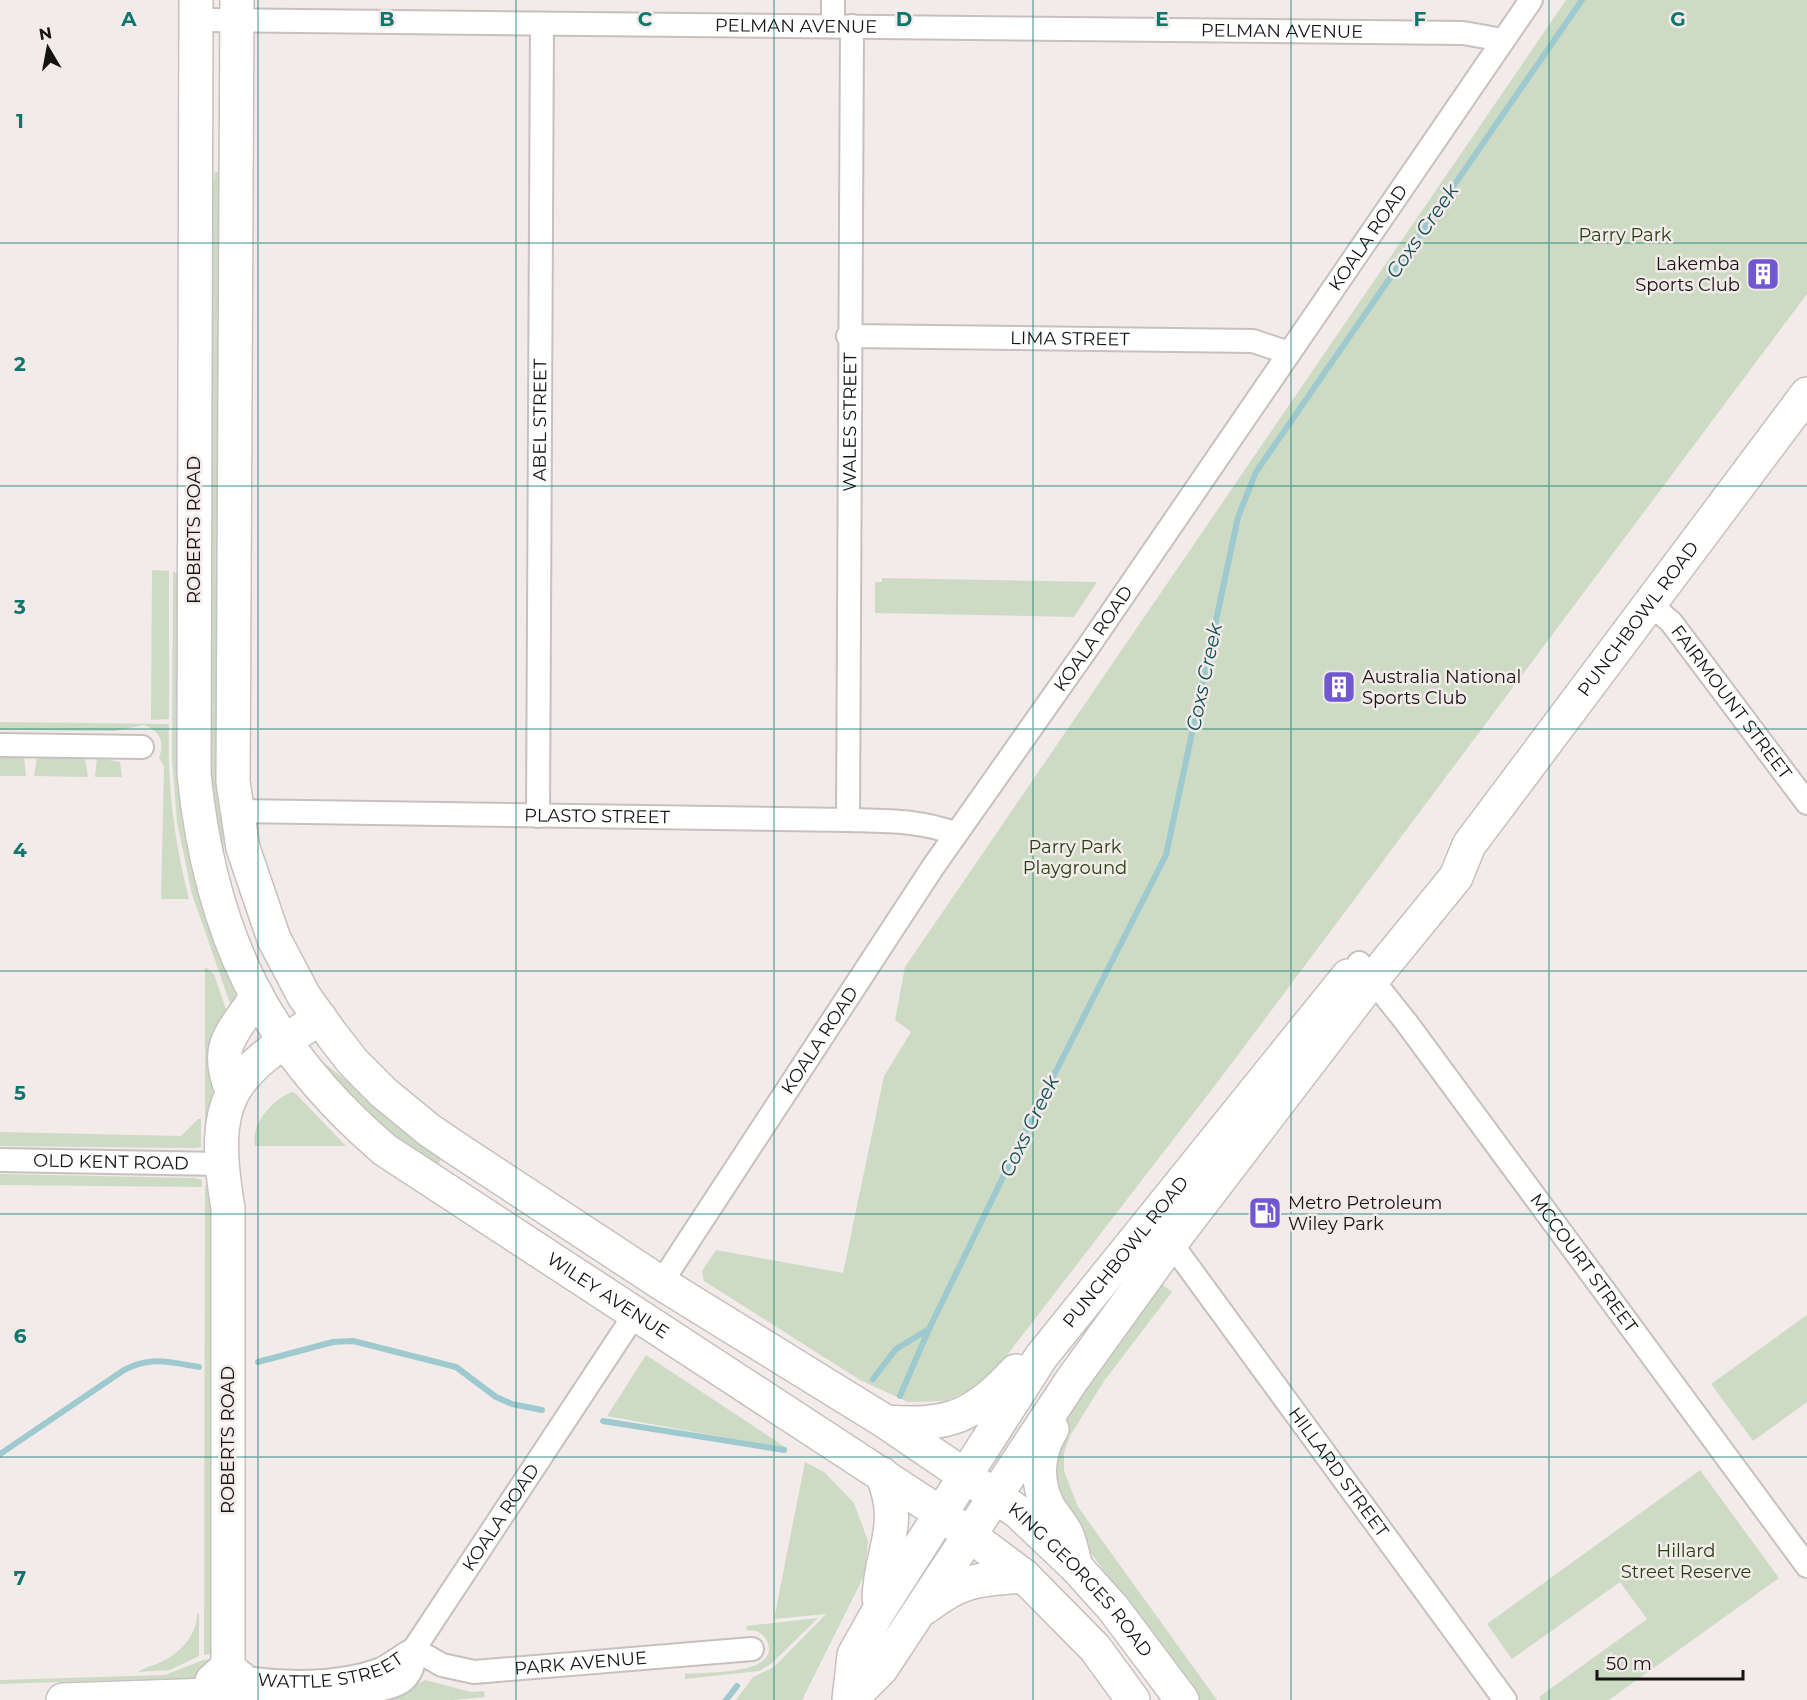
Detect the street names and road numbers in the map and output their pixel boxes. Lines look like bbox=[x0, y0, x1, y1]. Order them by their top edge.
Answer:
street label: PELMAN AVENUE bbox=[715, 14, 877, 38]
street label: PELMAN AVENUE bbox=[1201, 19, 1363, 43]
street label: KOALA ROAD bbox=[1324, 181, 1412, 295]
street label: LIMA STREET bbox=[1010, 327, 1131, 350]
street label: WALES STREET bbox=[839, 352, 861, 492]
street label: ABEL STREET bbox=[529, 358, 551, 481]
street label: ROBERTS ROAD bbox=[183, 456, 205, 604]
street label: PUNCHBOWL ROAD bbox=[1573, 537, 1704, 701]
street label: KOALA ROAD bbox=[1049, 582, 1138, 696]
street label: FAIRMOUNT STREET bbox=[1666, 621, 1797, 784]
street label: PLASTO STREET bbox=[524, 804, 671, 828]
street label: KOALA ROAD bbox=[777, 982, 863, 1098]
street label: OLD KENT ROAD bbox=[33, 1150, 189, 1174]
street label: PUNCHBOWL ROAD bbox=[1058, 1172, 1193, 1332]
street label: MCCOURT STREET bbox=[1525, 1189, 1643, 1338]
street label: WILEY AVENUE bbox=[543, 1248, 673, 1344]
street label: ROBERTS ROAD bbox=[217, 1366, 239, 1514]
street label: HILLARD STREET bbox=[1284, 1403, 1394, 1542]
street label: KOALA ROAD bbox=[457, 1460, 544, 1575]
street label: KING GEORGES ROAD bbox=[1004, 1497, 1157, 1661]
street label: WATTLE STREET bbox=[256, 1647, 408, 1693]
street label: PARK AVENUE bbox=[513, 1647, 648, 1680]

